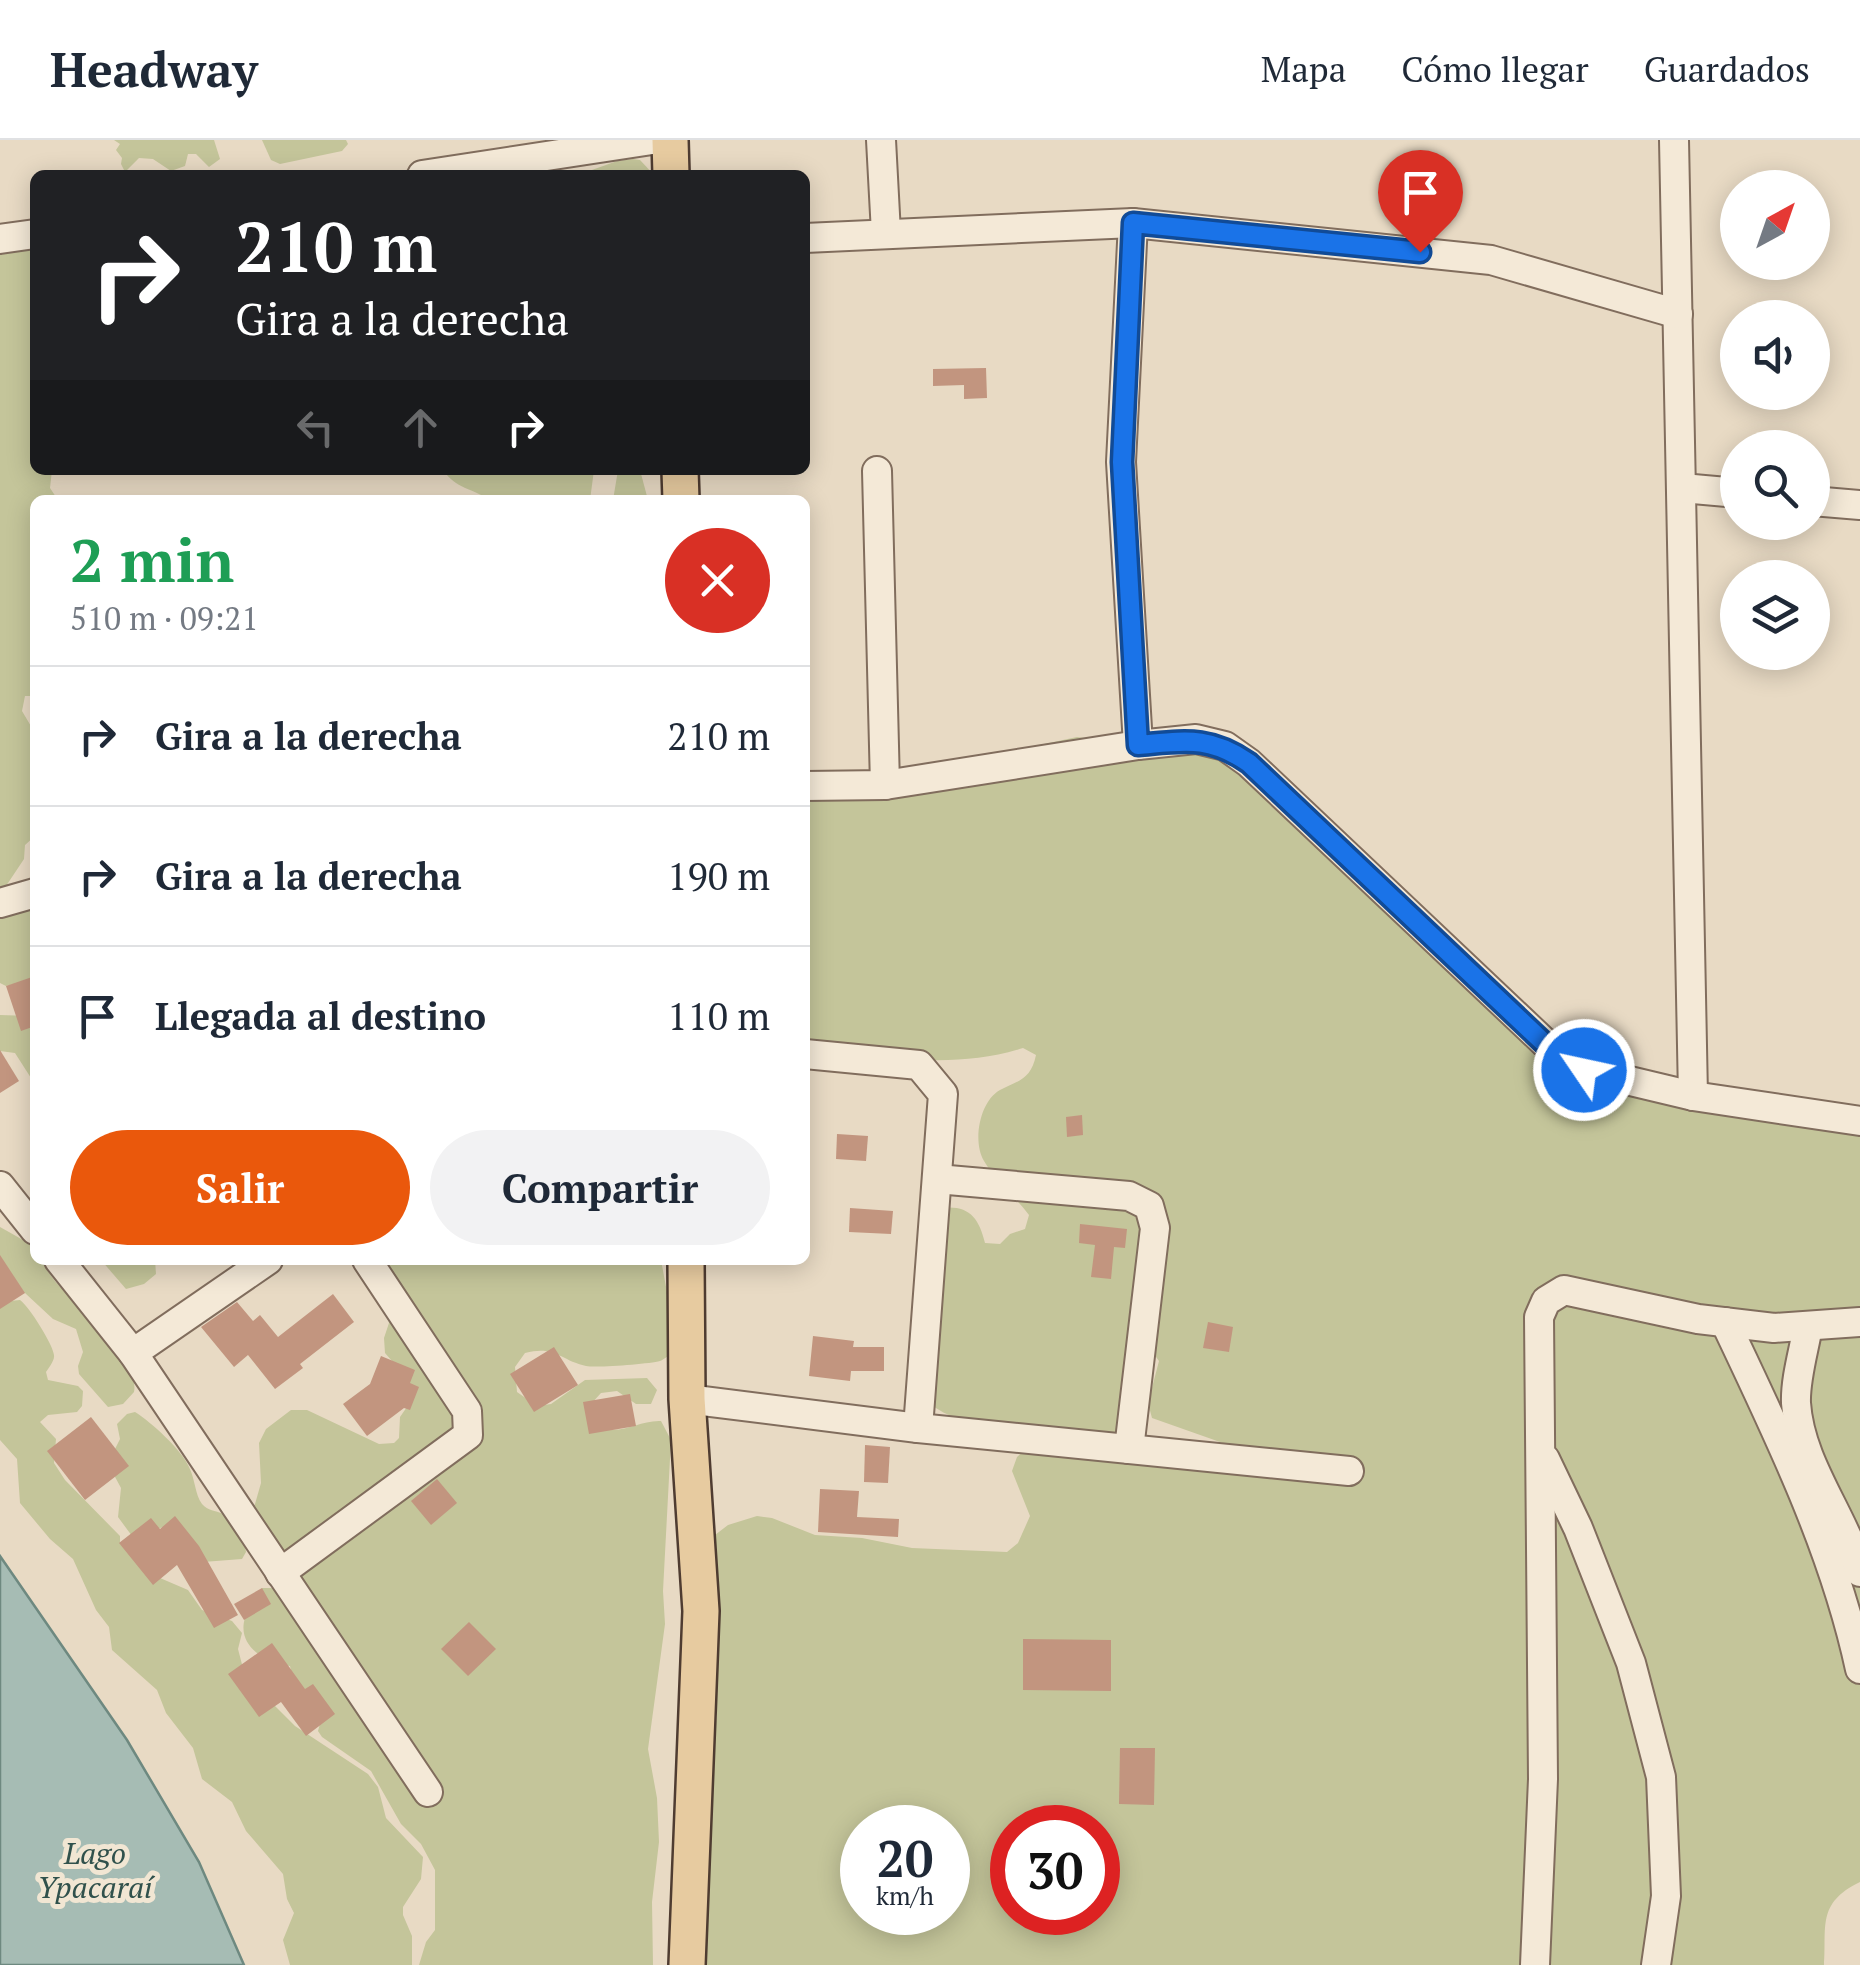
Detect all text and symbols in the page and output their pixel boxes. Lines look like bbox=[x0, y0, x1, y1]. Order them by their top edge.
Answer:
text: Headway bbox=[50, 37, 258, 101]
text: Mapa bbox=[1261, 46, 1346, 92]
text: Cómo llegar bbox=[1401, 46, 1589, 92]
text: Guardados bbox=[1644, 46, 1810, 92]
pin bbox=[1378, 150, 1463, 253]
icon: arrive bbox=[1393, 165, 1448, 220]
north arrow bbox=[1720, 170, 1830, 280]
map controls bbox=[1720, 170, 1830, 670]
text: 210 m bbox=[235, 199, 437, 292]
icon: right bbox=[70, 210, 200, 340]
text: Gira a la derecha bbox=[235, 288, 569, 348]
button: sound bbox=[1720, 300, 1830, 410]
icon: left bbox=[288, 400, 343, 455]
icon: ahead bbox=[393, 400, 448, 455]
icon: right bbox=[498, 400, 553, 455]
button: search bbox=[1720, 430, 1830, 540]
text: 2 min bbox=[70, 520, 234, 599]
button: close bbox=[665, 528, 770, 633]
button: layers bbox=[1720, 560, 1830, 670]
text: 510 m · 09:21 bbox=[70, 597, 258, 639]
icon: right bbox=[70, 709, 125, 764]
text: Gira a la derecha bbox=[155, 711, 462, 761]
text: 210 m bbox=[667, 711, 770, 761]
icon: right bbox=[70, 849, 125, 904]
text: Gira a la derecha bbox=[155, 851, 462, 901]
text: 190 m bbox=[667, 851, 770, 901]
icon: arrive bbox=[70, 989, 125, 1044]
text: Llegada al destino bbox=[155, 991, 486, 1041]
text: 110 m bbox=[667, 991, 770, 1041]
position arrow bbox=[1532, 1018, 1636, 1122]
button: Salir bbox=[70, 1130, 410, 1245]
button: Compartir bbox=[430, 1130, 770, 1245]
speed limit sign: 30 bbox=[990, 1805, 1120, 1935]
text: 20 bbox=[877, 1825, 933, 1891]
water label: Lago Ypacaraí bbox=[38, 1833, 156, 1907]
text: km/h bbox=[876, 1879, 934, 1912]

